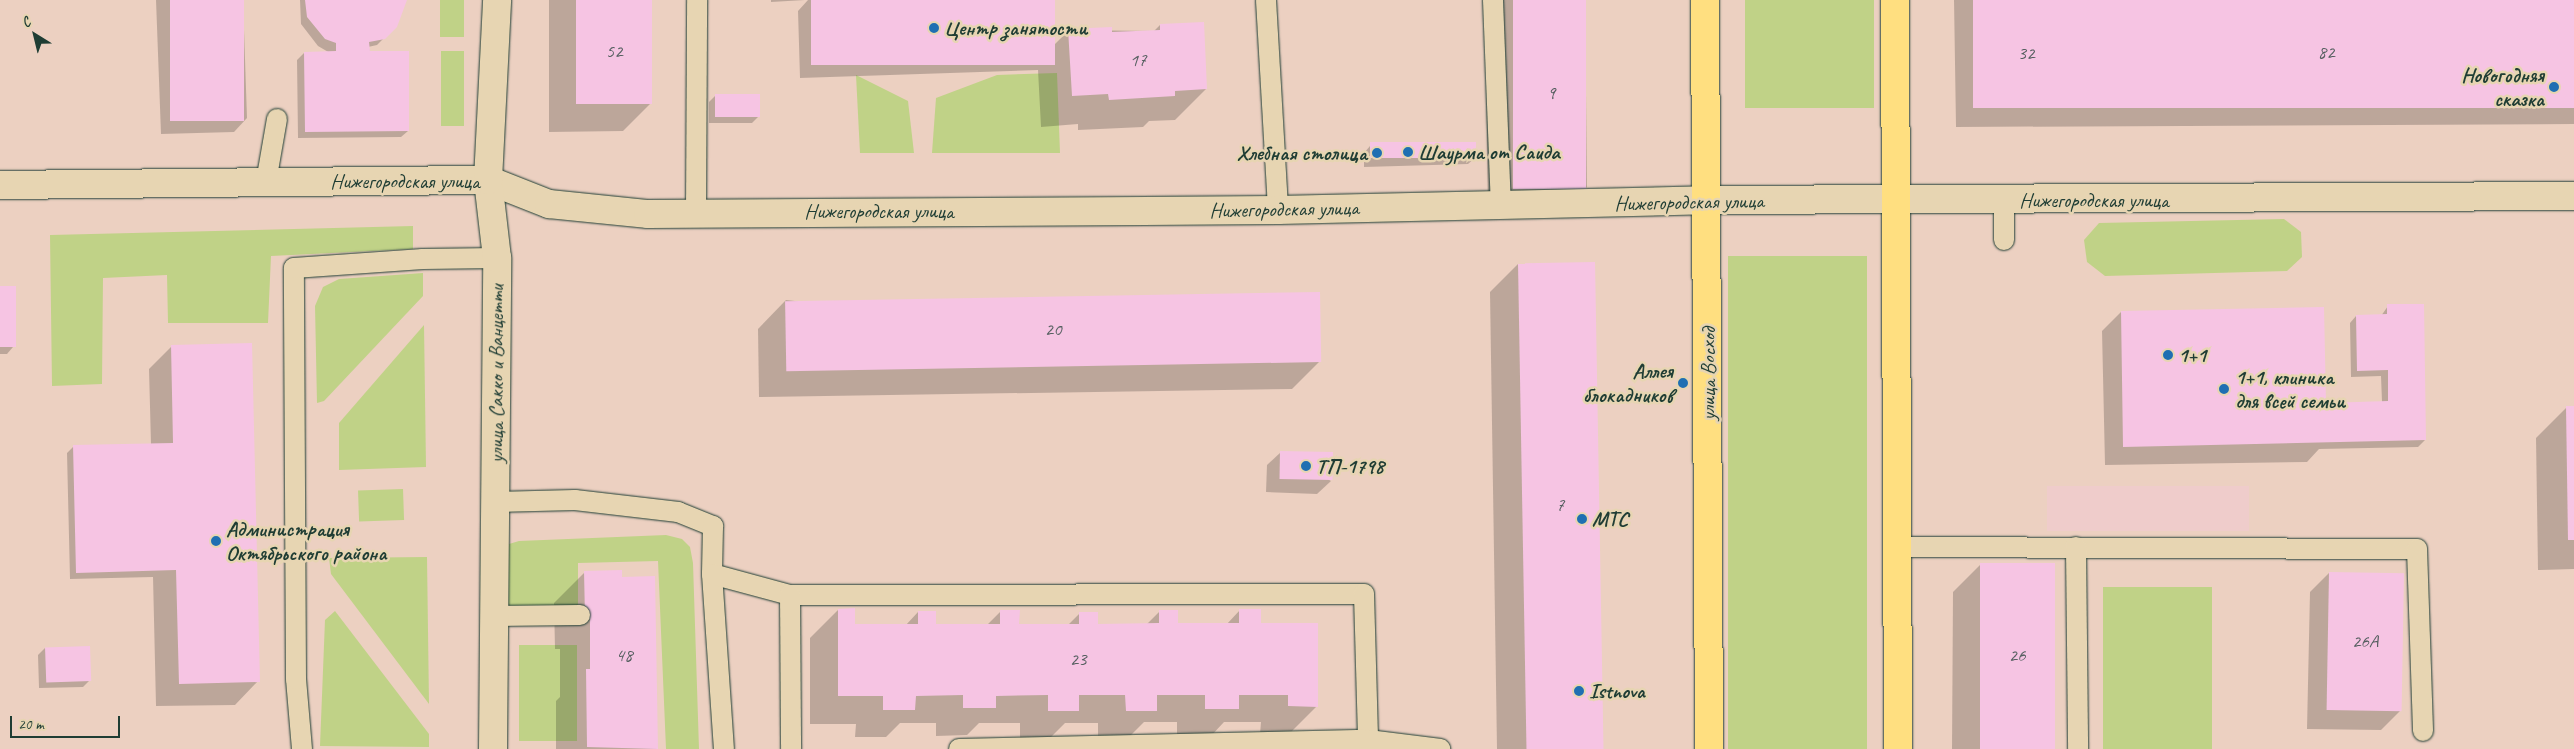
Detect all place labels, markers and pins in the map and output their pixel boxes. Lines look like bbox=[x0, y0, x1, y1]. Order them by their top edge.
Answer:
place label: Центр занятости bbox=[944, 15, 1085, 41]
marker: Центр занятости bbox=[928, 22, 940, 34]
place label: Новогодняя сказка bbox=[2461, 62, 2544, 112]
marker: Новогодняя сказка bbox=[2548, 81, 2560, 93]
place label: Шаурма от Саида bbox=[1418, 139, 1560, 165]
place label: Хлебная столица bbox=[1237, 140, 1367, 166]
marker: Шаурма от Саида bbox=[1402, 146, 1414, 158]
marker: Хлебная столица bbox=[1371, 147, 1383, 159]
place label: 1+1 bbox=[2178, 342, 2206, 368]
marker: 1+1 bbox=[2162, 349, 2174, 361]
place label: Аллея блокадников bbox=[1583, 358, 1673, 408]
place label: 1+1, клиника для всей семьи bbox=[2235, 364, 2345, 414]
marker: Аллея блокадников bbox=[1677, 377, 1689, 389]
marker: 1+1, клиника для всей семьи bbox=[2217, 382, 2231, 396]
place label: ТП-1798 bbox=[1316, 453, 1384, 479]
marker: ТП-1798 bbox=[1300, 460, 1312, 472]
place label: МТС bbox=[1592, 506, 1628, 532]
marker: МТС bbox=[1576, 513, 1588, 525]
place label: Администрация Октябрьского района bbox=[226, 516, 386, 566]
marker: Администрация Октябрьского района bbox=[210, 535, 222, 547]
place label: Istnova bbox=[1589, 678, 1645, 704]
marker: Istnova bbox=[1573, 685, 1585, 697]

